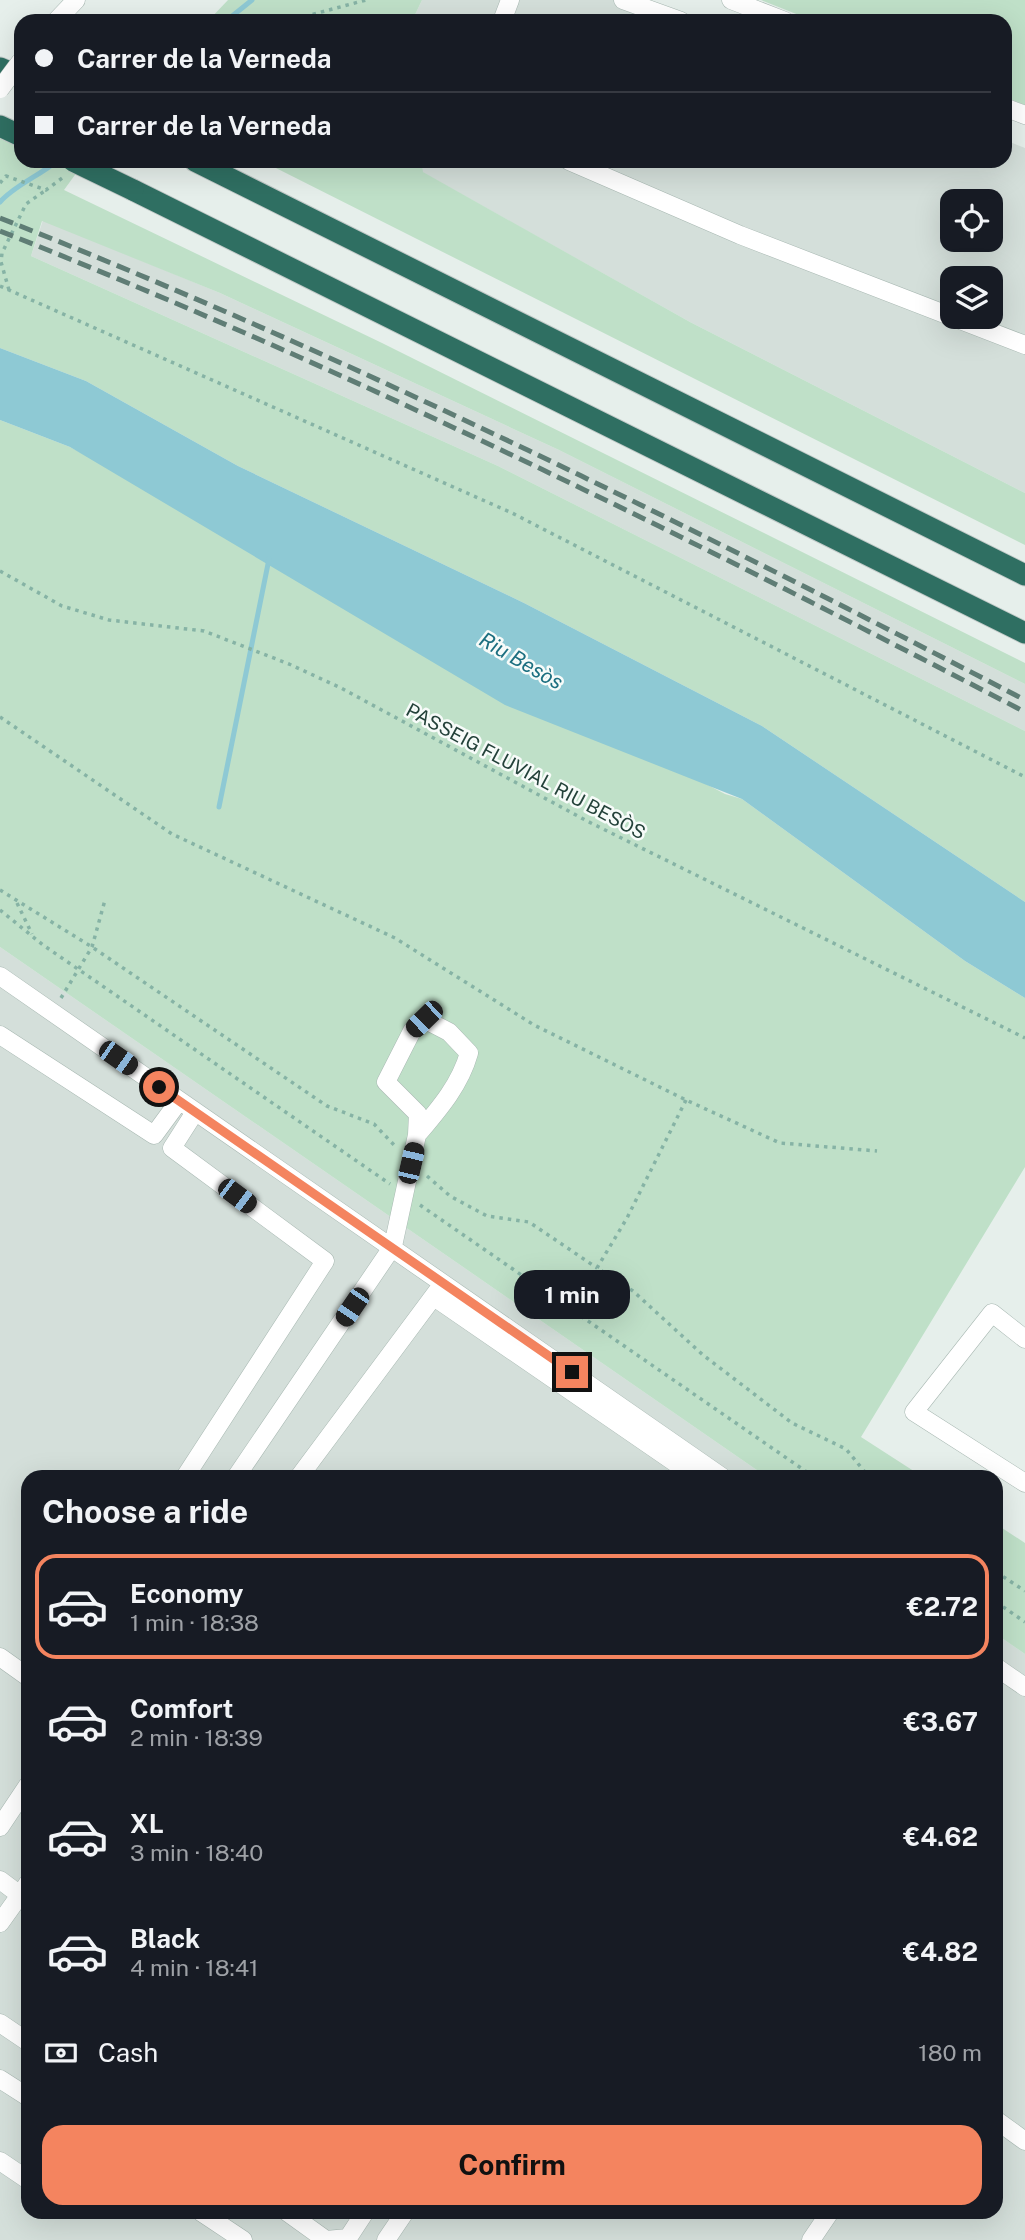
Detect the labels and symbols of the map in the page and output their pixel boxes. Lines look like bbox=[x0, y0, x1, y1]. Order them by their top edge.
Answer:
water label: Riu Besòs bbox=[475, 627, 568, 695]
street label: PASSEIG FLUVIAL RIU BESÒS bbox=[403, 698, 649, 844]
car bbox=[402, 997, 447, 1041]
car bbox=[95, 1037, 142, 1079]
route start bbox=[143, 1071, 175, 1103]
car bbox=[397, 1140, 426, 1186]
car bbox=[214, 1175, 261, 1217]
callout: 1 min bbox=[514, 1270, 630, 1320]
car bbox=[332, 1284, 373, 1330]
route end bbox=[556, 1356, 588, 1388]

